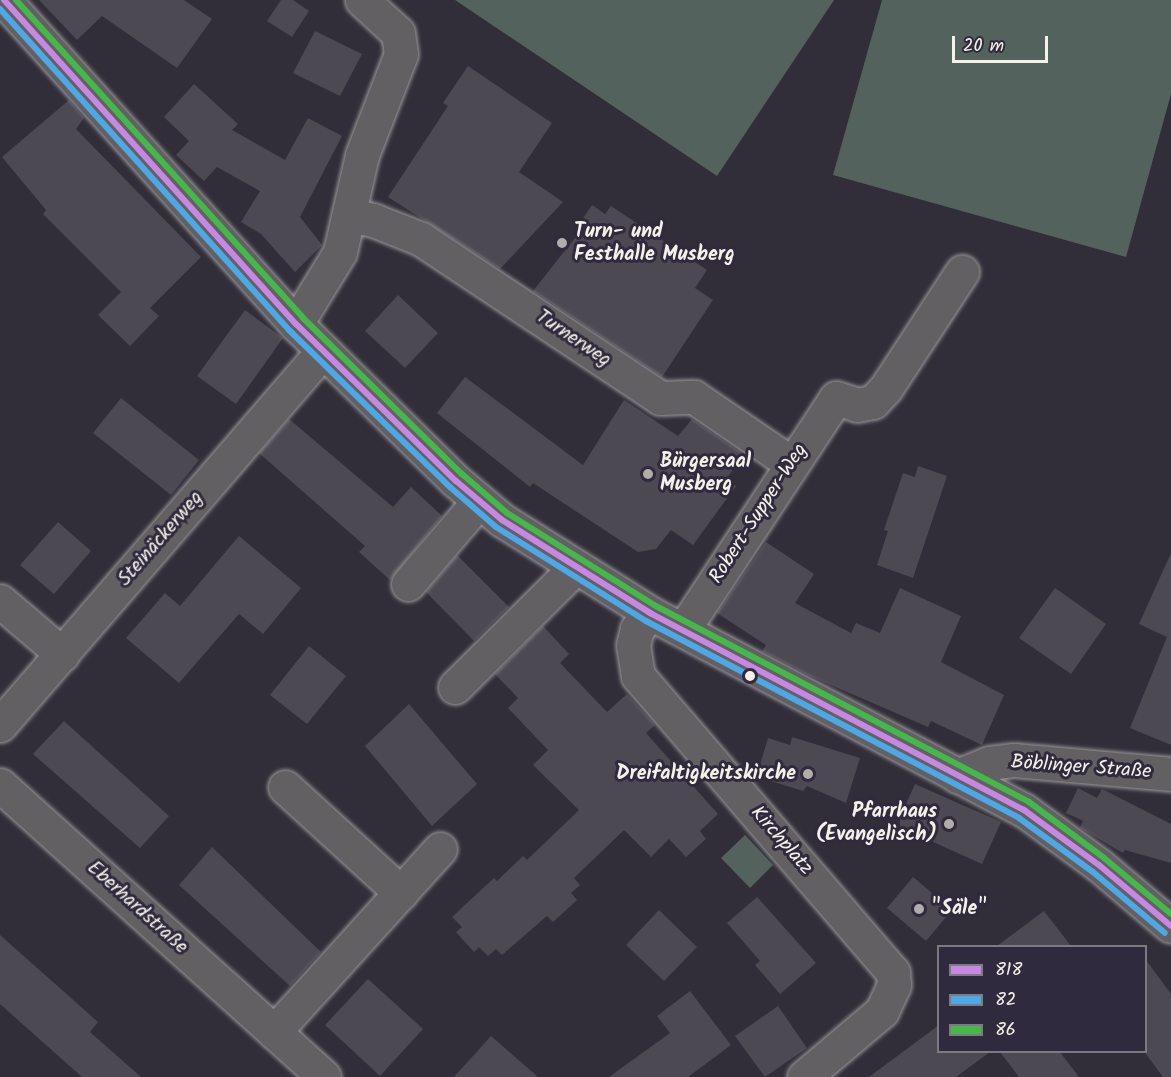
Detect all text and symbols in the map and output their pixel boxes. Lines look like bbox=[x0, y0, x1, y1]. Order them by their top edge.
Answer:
scale bar bbox=[955, 24, 1051, 62]
text: 20 m bbox=[963, 32, 1004, 61]
place label: Turn- und Festhalle Musberg bbox=[574, 220, 735, 267]
marker: Turn- und Festhalle Musberg bbox=[555, 236, 569, 250]
street label: Turnerweg bbox=[531, 305, 615, 373]
street label: Robert-Supper-Weg bbox=[705, 439, 813, 589]
place label: Bürgersaal Musberg bbox=[660, 450, 751, 497]
marker: Bürgersaal Musberg bbox=[641, 467, 655, 481]
street label: Steinäckerweg bbox=[113, 487, 209, 591]
unlabelled marker bbox=[744, 670, 756, 682]
street label: Böblinger Straße bbox=[1010, 751, 1152, 785]
place label: Dreifaltigkeitskirche bbox=[616, 762, 796, 786]
marker: Dreifaltigkeitskirche bbox=[801, 767, 815, 781]
place label: Pfarrhaus (Evangelisch) bbox=[816, 801, 937, 848]
street label: Kirchplatz bbox=[745, 802, 817, 880]
marker: Pfarrhaus (Evangelisch) bbox=[942, 817, 956, 831]
street label: Eberhardstraße bbox=[82, 856, 192, 960]
place label: "Säle" bbox=[931, 897, 987, 921]
marker: "Säle" bbox=[912, 902, 926, 916]
legend bbox=[937, 945, 1147, 1053]
text: 818 bbox=[995, 956, 1022, 985]
text: 82 bbox=[995, 986, 1016, 1015]
text: 86 bbox=[995, 1016, 1016, 1045]

